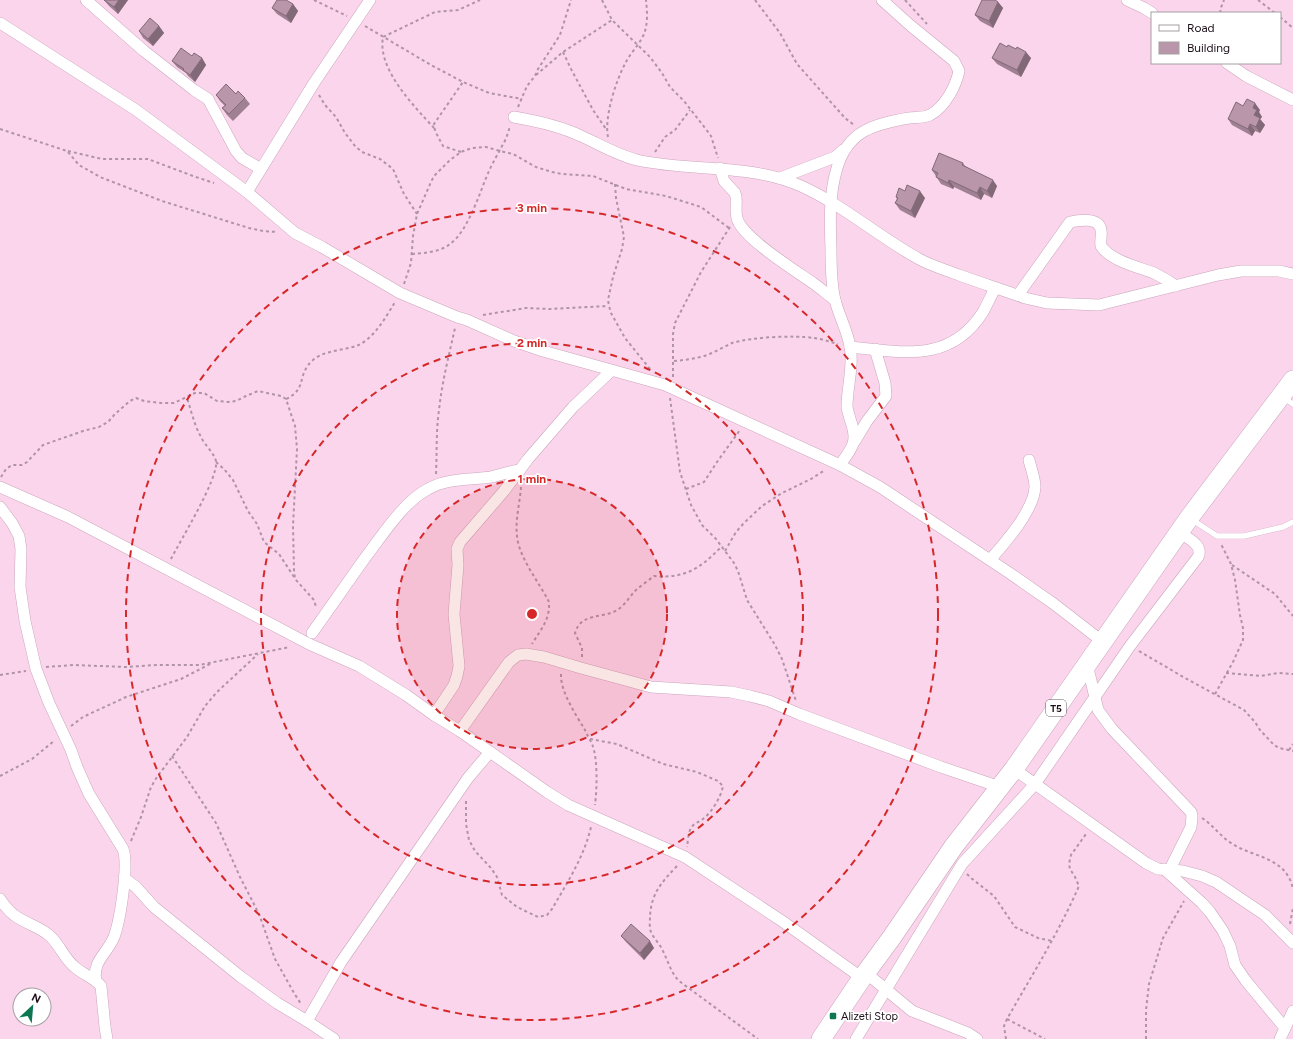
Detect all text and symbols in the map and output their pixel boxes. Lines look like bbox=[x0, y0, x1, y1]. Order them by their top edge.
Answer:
legend bbox=[1151, 12, 1281, 64]
text: Road bbox=[1187, 21, 1215, 35]
text: Building bbox=[1187, 41, 1230, 55]
text: 3 min bbox=[517, 201, 547, 215]
text: 2 min bbox=[517, 336, 547, 350]
text: 1 min bbox=[518, 472, 546, 486]
centre of rings bbox=[525, 607, 539, 621]
road number: T5 bbox=[1046, 700, 1066, 716]
north arrow bbox=[12, 987, 52, 1027]
text: N bbox=[29, 991, 43, 1006]
place label: Alizeti Stop bbox=[841, 1010, 899, 1023]
marker: Alizeti Stop bbox=[828, 1011, 838, 1021]

